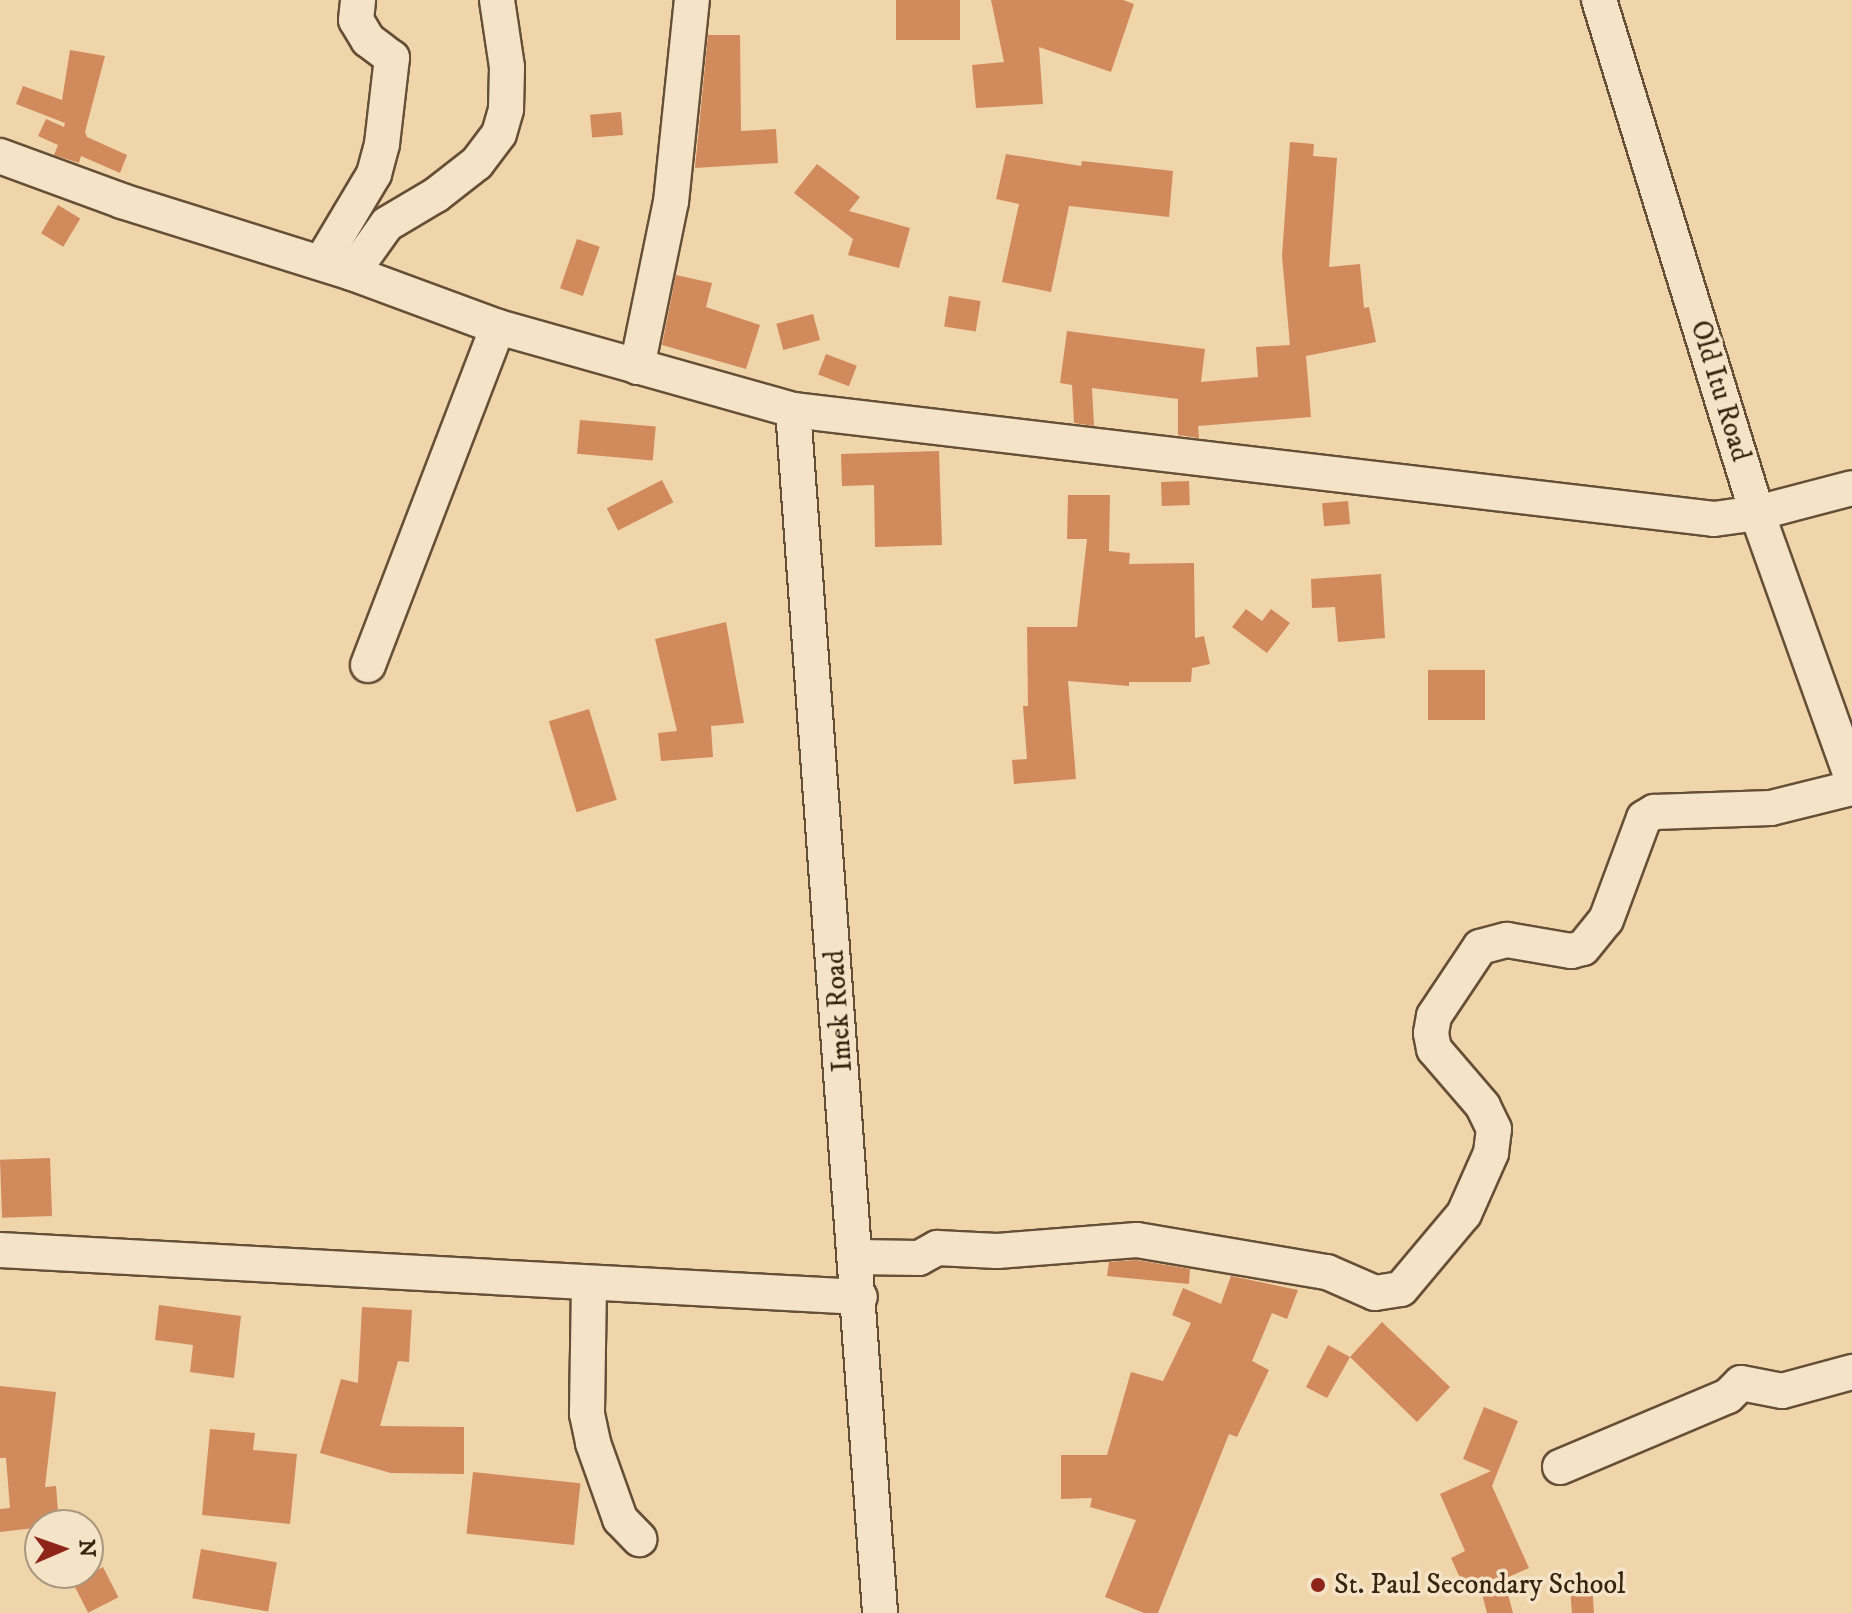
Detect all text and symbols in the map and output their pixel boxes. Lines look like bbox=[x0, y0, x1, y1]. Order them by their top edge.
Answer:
street label: Old Itu Road bbox=[1683, 316, 1757, 466]
street label: Imek Road bbox=[818, 949, 860, 1073]
north arrow bbox=[24, 1509, 104, 1589]
text: N bbox=[73, 1539, 100, 1558]
place label: St. Paul Secondary School bbox=[1334, 1568, 1625, 1602]
marker: St. Paul Secondary School bbox=[1309, 1576, 1327, 1594]

